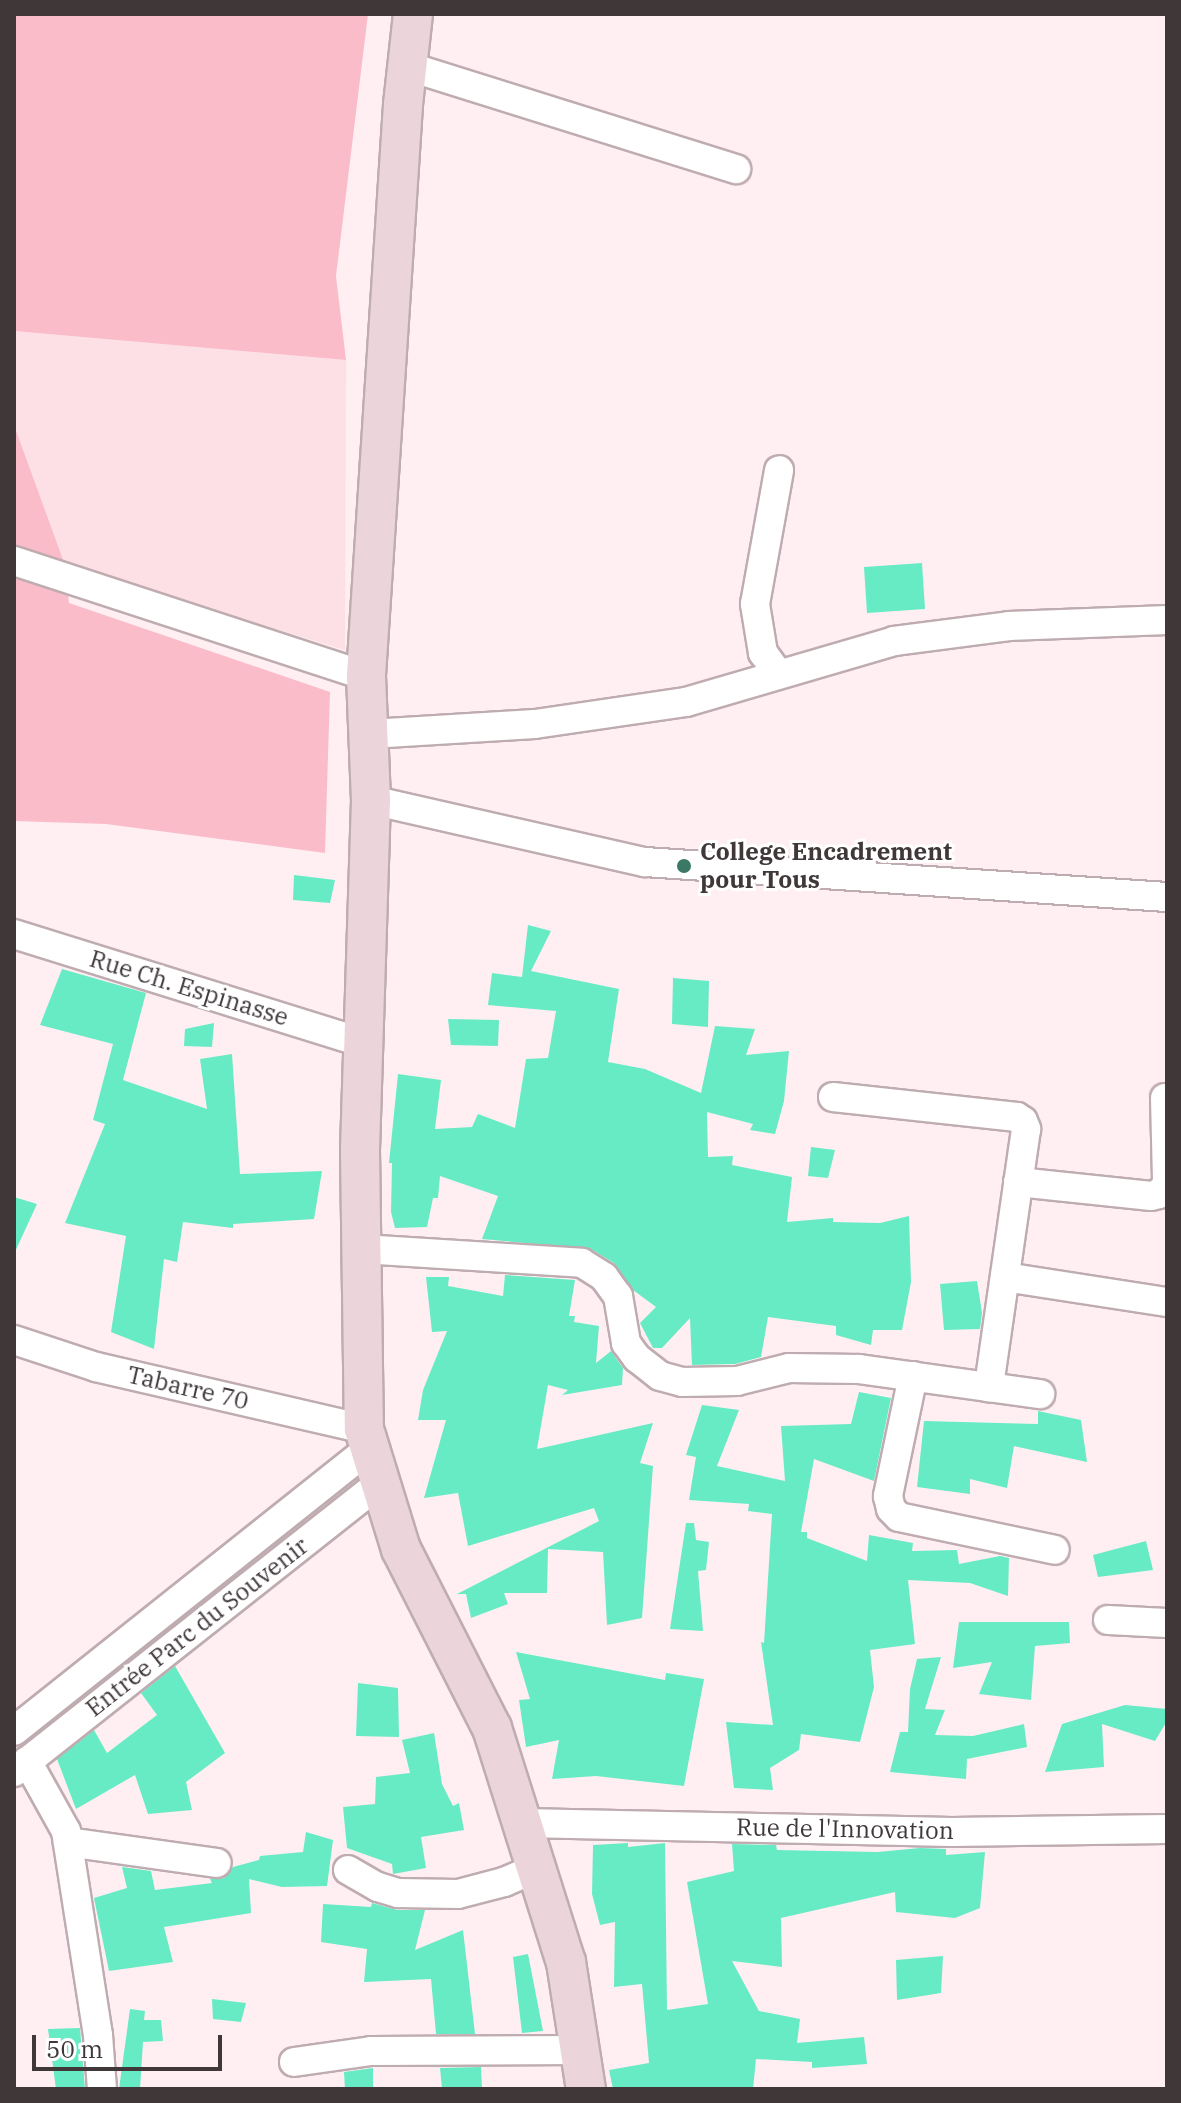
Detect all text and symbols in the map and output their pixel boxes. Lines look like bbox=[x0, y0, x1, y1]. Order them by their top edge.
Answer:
place label: College Encadrement pour Tous bbox=[700, 838, 952, 894]
marker: College Encadrement pour Tous bbox=[675, 857, 693, 875]
street label: Rue Ch. Espinasse bbox=[86, 944, 292, 1032]
street label: Tabarre 70 bbox=[124, 1360, 252, 1416]
street label: Entrée Parc du Souvenir bbox=[80, 1531, 314, 1723]
street label: Rue de l'Innovation bbox=[736, 1813, 954, 1845]
scale bar bbox=[36, 2019, 226, 2069]
text: 50 m bbox=[46, 2033, 103, 2065]

